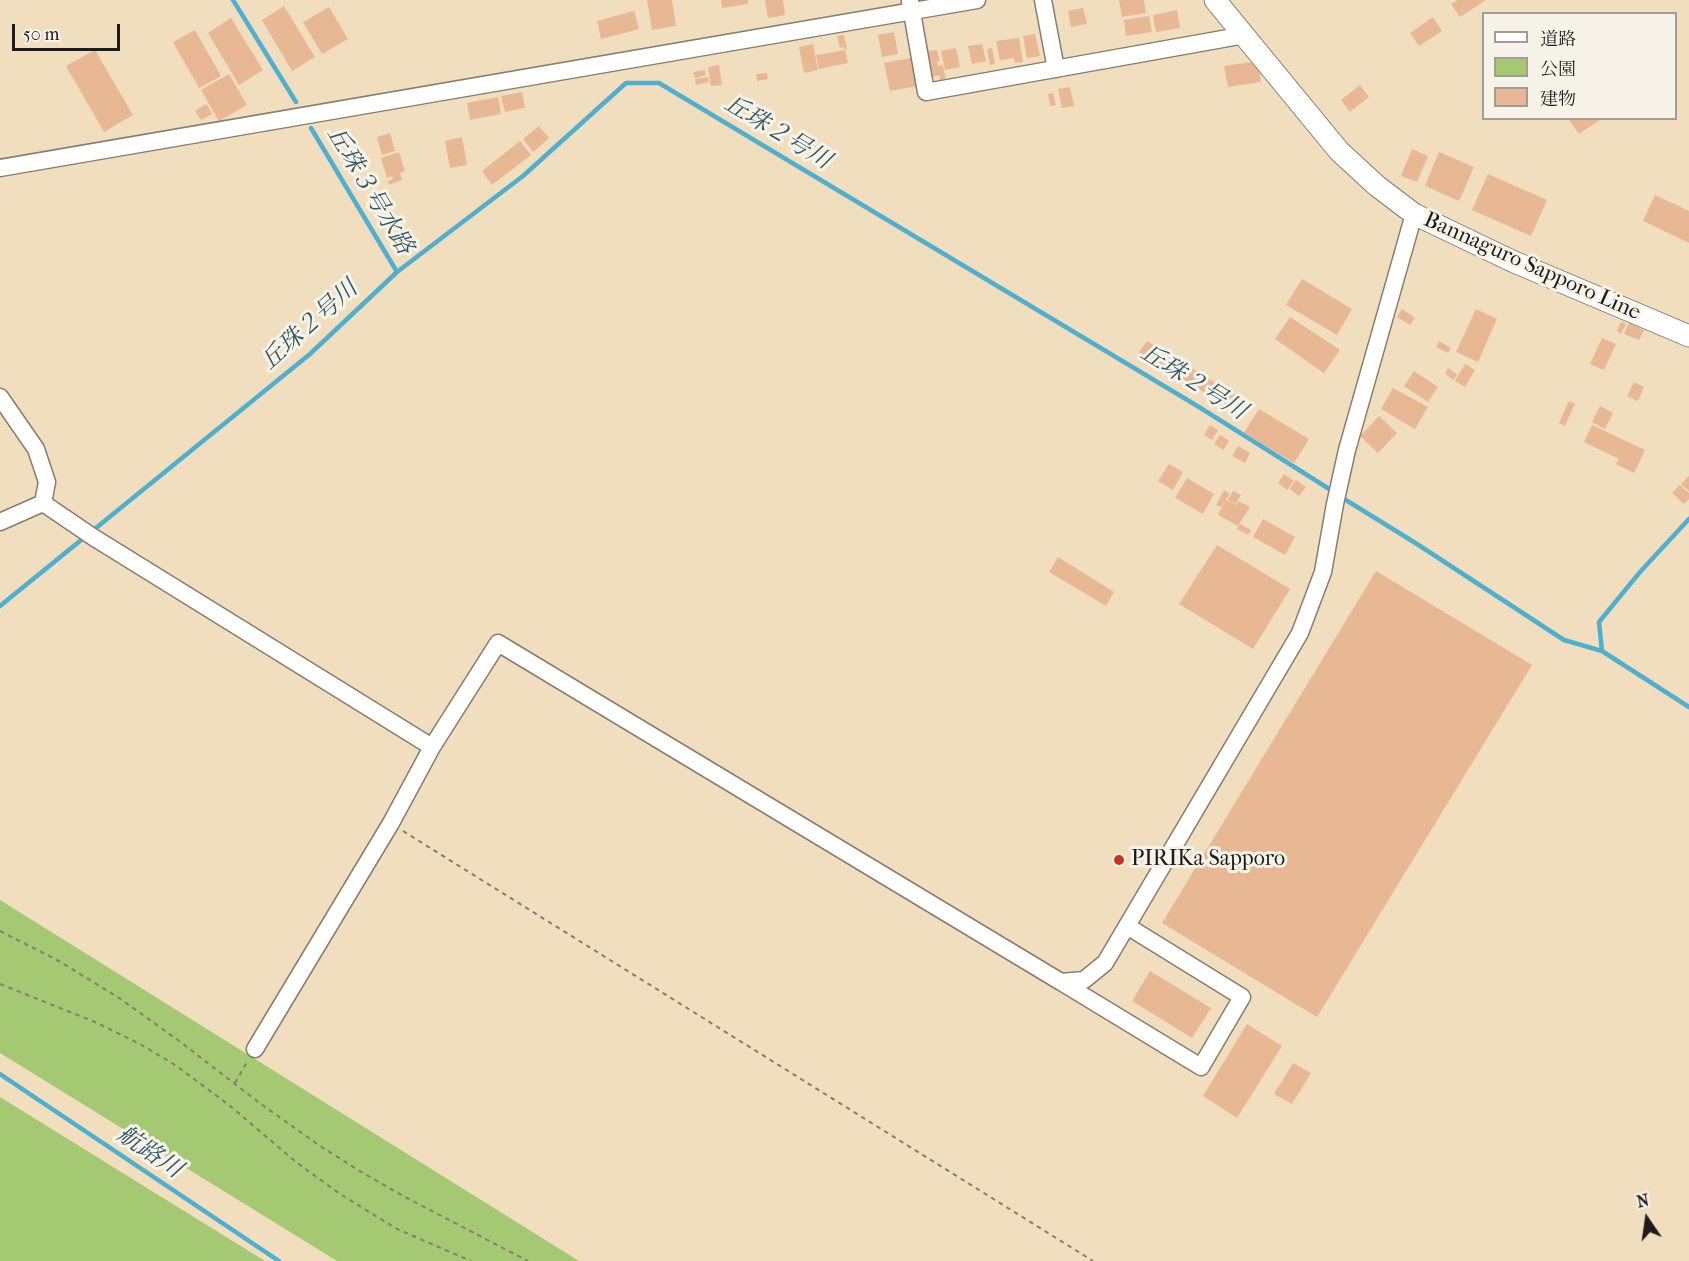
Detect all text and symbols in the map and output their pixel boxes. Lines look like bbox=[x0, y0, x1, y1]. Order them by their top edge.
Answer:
scale bar bbox=[15, 12, 123, 50]
legend bbox=[1482, 12, 1677, 120]
text: 50 m bbox=[23, 24, 59, 45]
text: 道路 bbox=[1540, 29, 1576, 50]
text: 公園 bbox=[1540, 59, 1576, 80]
text: 建物 bbox=[1540, 89, 1576, 110]
water label: 丘珠２号川 bbox=[718, 90, 836, 176]
water label: 丘珠３号水路 bbox=[320, 122, 418, 260]
street label: Bannaguro Sapporo Line bbox=[1419, 207, 1645, 327]
water label: 丘珠２号川 bbox=[256, 275, 364, 377]
water label: 丘珠２号川 bbox=[1134, 339, 1252, 427]
place label: PIRIKa Sapporo bbox=[1131, 847, 1285, 873]
marker: PIRIKa Sapporo bbox=[1112, 853, 1126, 867]
water label: 航路川 bbox=[111, 1121, 187, 1185]
north arrow bbox=[1617, 1189, 1677, 1249]
text: N bbox=[1635, 1190, 1651, 1212]

